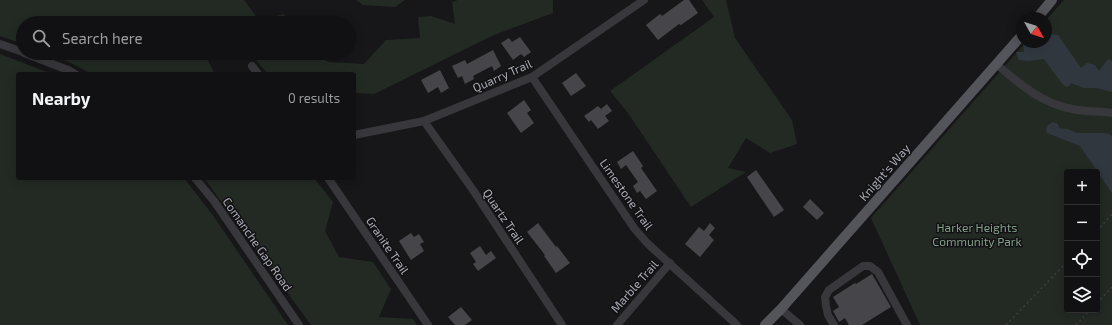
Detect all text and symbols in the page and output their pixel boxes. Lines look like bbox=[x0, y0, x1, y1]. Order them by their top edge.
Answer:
north arrow bbox=[1016, 12, 1052, 48]
search box bbox=[16, 16, 356, 60]
icon: search bbox=[30, 27, 52, 49]
text: Search here bbox=[62, 29, 143, 47]
street label: Quarry Trail bbox=[470, 56, 535, 95]
text: Nearby bbox=[32, 88, 90, 108]
text: 0 results bbox=[288, 90, 340, 106]
street label: Knight's Way bbox=[856, 140, 913, 203]
street label: Limestone Trail bbox=[597, 156, 657, 232]
map controls bbox=[1064, 169, 1100, 313]
button: + bbox=[1064, 169, 1100, 205]
street label: Quartz Trail bbox=[480, 186, 528, 247]
street label: Comanche Gap Road bbox=[220, 194, 296, 294]
button: − bbox=[1064, 205, 1100, 241]
street label: Granite Trail bbox=[364, 214, 413, 277]
park label: Harker Heights Community Park bbox=[932, 220, 1022, 248]
button: locate bbox=[1064, 241, 1100, 277]
street label: Marble Trail bbox=[607, 257, 661, 315]
button: layers bbox=[1064, 277, 1100, 313]

